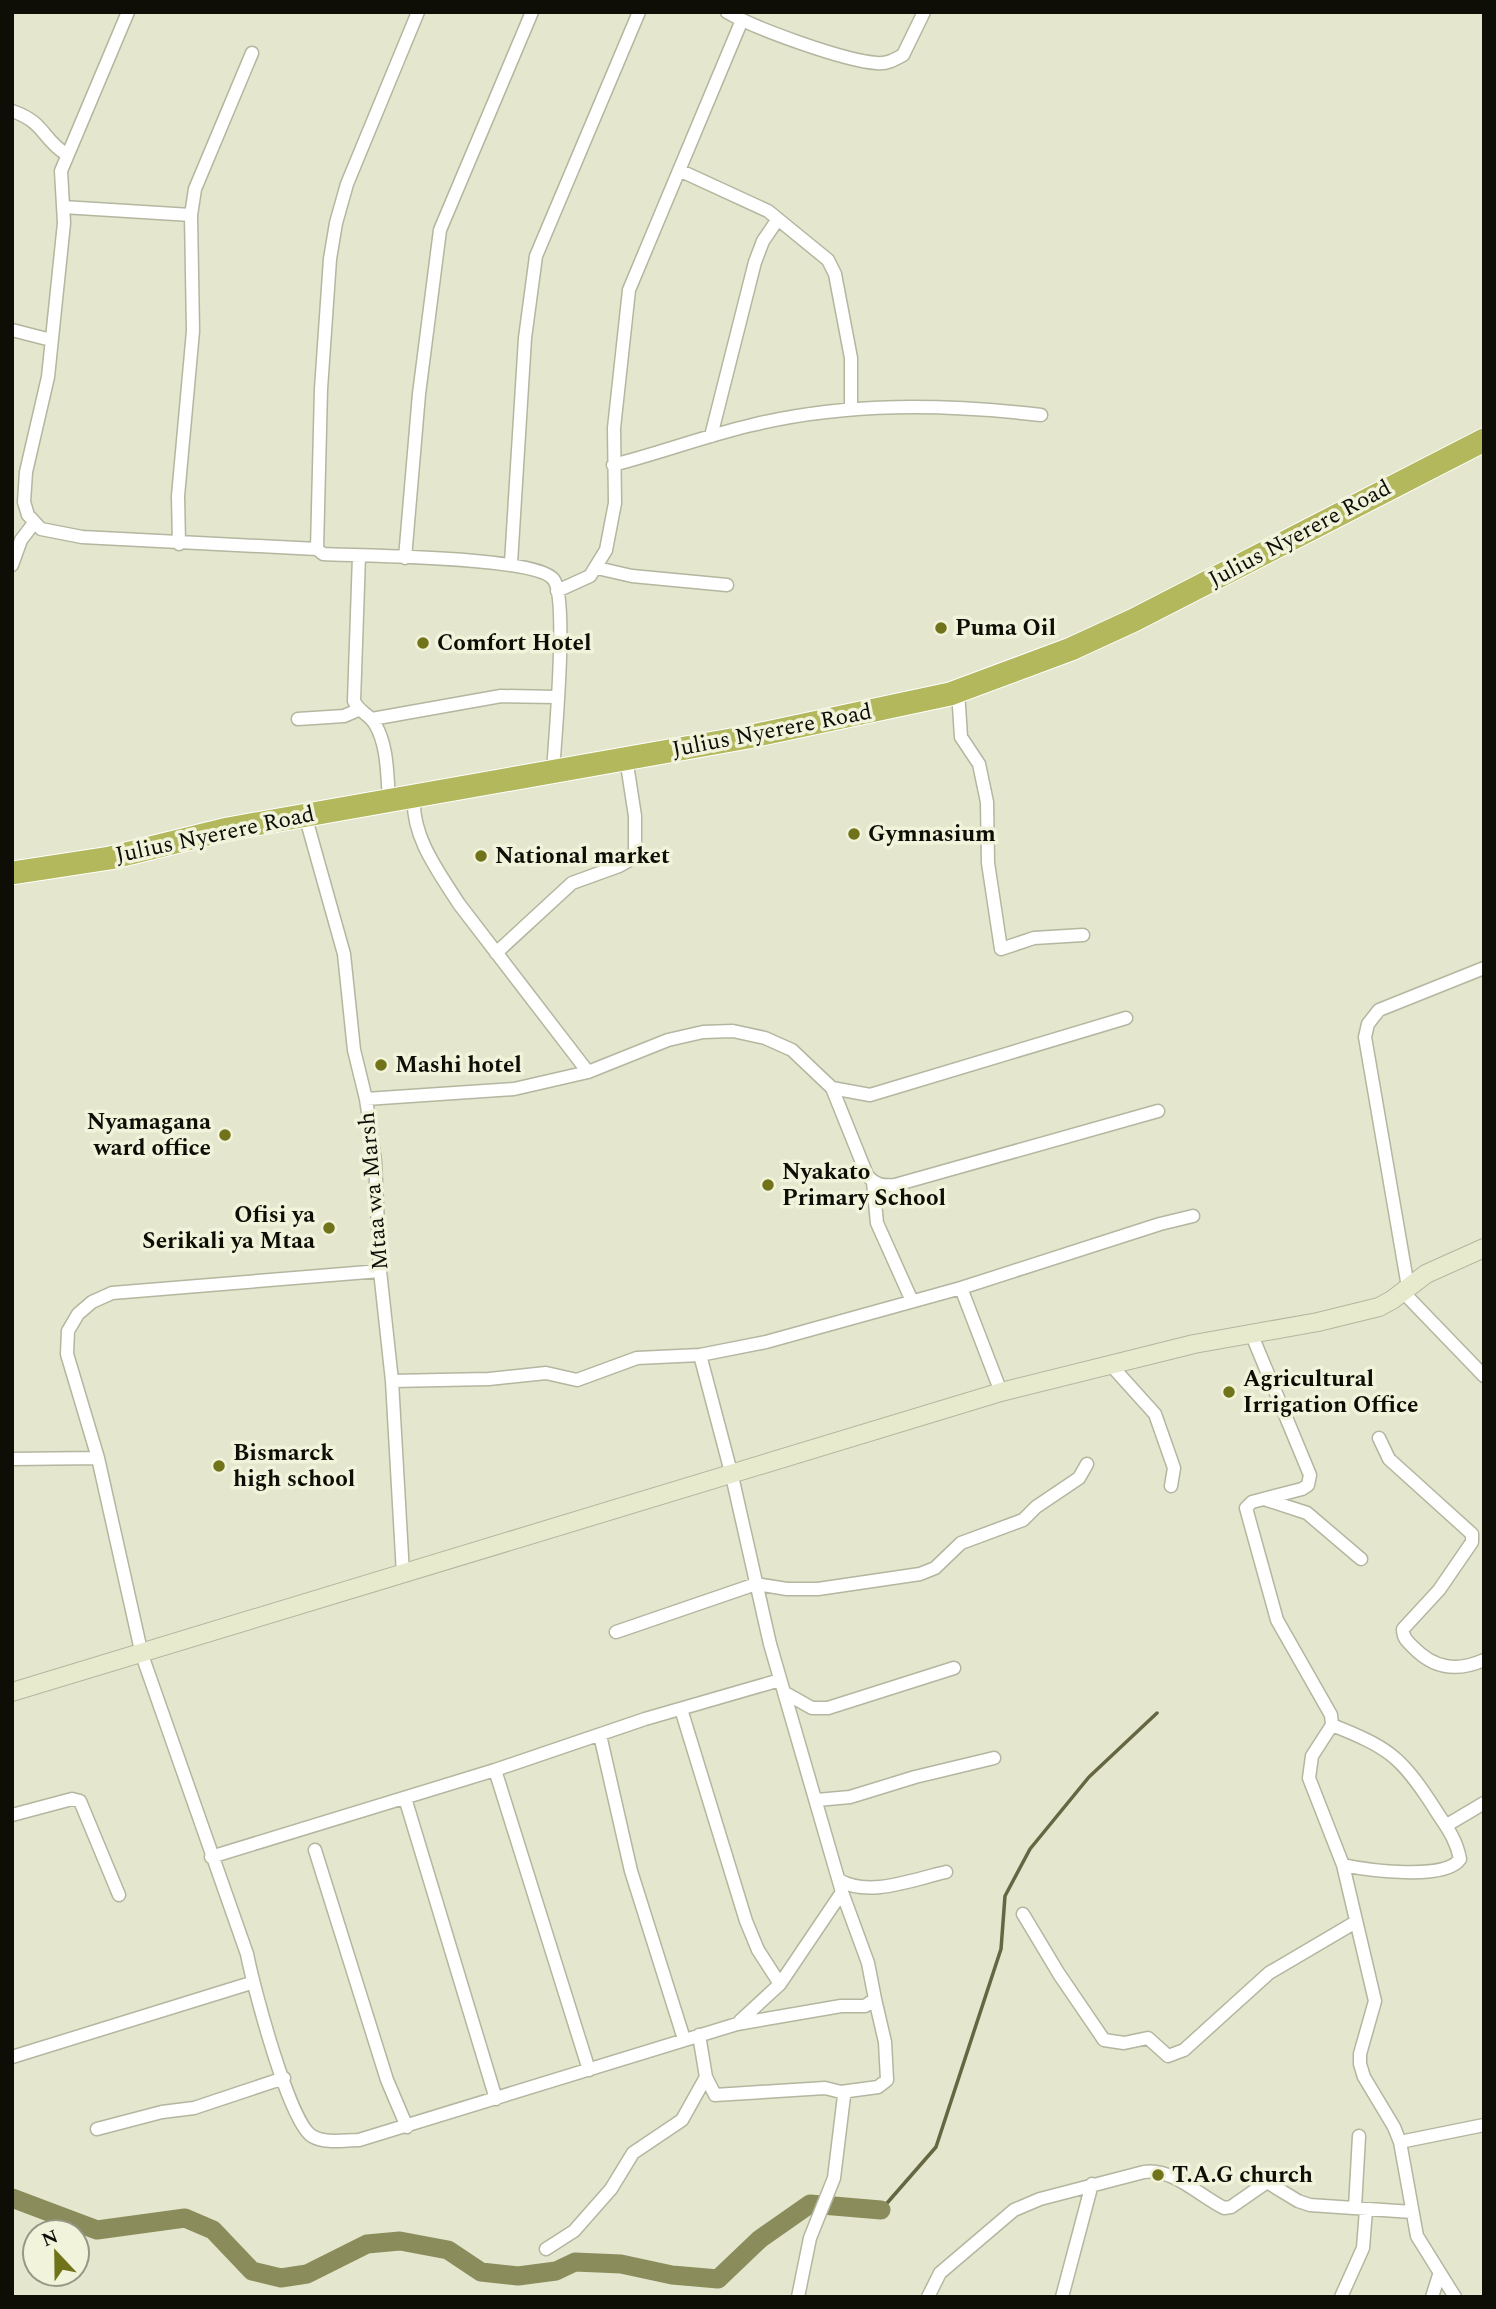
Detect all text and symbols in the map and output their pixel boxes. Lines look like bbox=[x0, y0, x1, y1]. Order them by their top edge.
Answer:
street label: Julius Nyerere Road bbox=[1202, 471, 1398, 597]
place label: Puma Oil bbox=[955, 611, 1056, 646]
marker: Puma Oil bbox=[933, 620, 949, 636]
place label: Comfort Hotel bbox=[437, 626, 591, 661]
marker: Comfort Hotel bbox=[415, 635, 431, 651]
street label: Julius Nyerere Road bbox=[669, 694, 875, 768]
street label: Julius Nyerere Road bbox=[112, 797, 318, 873]
place label: Gymnasium bbox=[868, 817, 996, 852]
marker: Gymnasium bbox=[846, 826, 862, 842]
place label: National market bbox=[495, 839, 670, 874]
marker: National market bbox=[473, 848, 489, 864]
place label: Mashi hotel bbox=[395, 1048, 522, 1083]
marker: Mashi hotel bbox=[373, 1057, 389, 1073]
place label: Nyamagana ward office bbox=[87, 1105, 211, 1166]
street label: Mtaa wa Marsh bbox=[350, 1111, 398, 1271]
marker: Nyamagana ward office bbox=[217, 1127, 233, 1143]
place label: Nyakato Primary School bbox=[782, 1155, 946, 1216]
marker: Nyakato Primary School bbox=[760, 1177, 776, 1193]
place label: Ofisi ya Serikali ya Mtaa bbox=[142, 1198, 315, 1259]
marker: Ofisi ya Serikali ya Mtaa bbox=[321, 1220, 337, 1236]
place label: Agricultural Irrigation Office bbox=[1243, 1362, 1418, 1423]
marker: Agricultural Irrigation Office bbox=[1221, 1384, 1237, 1400]
place label: Bismarck high school bbox=[233, 1436, 355, 1497]
marker: Bismarck high school bbox=[211, 1458, 227, 1474]
place label: T.A.G church bbox=[1172, 2158, 1313, 2193]
marker: T.A.G church bbox=[1150, 2167, 1166, 2183]
north arrow bbox=[21, 2218, 91, 2288]
text: N bbox=[38, 2222, 63, 2255]

